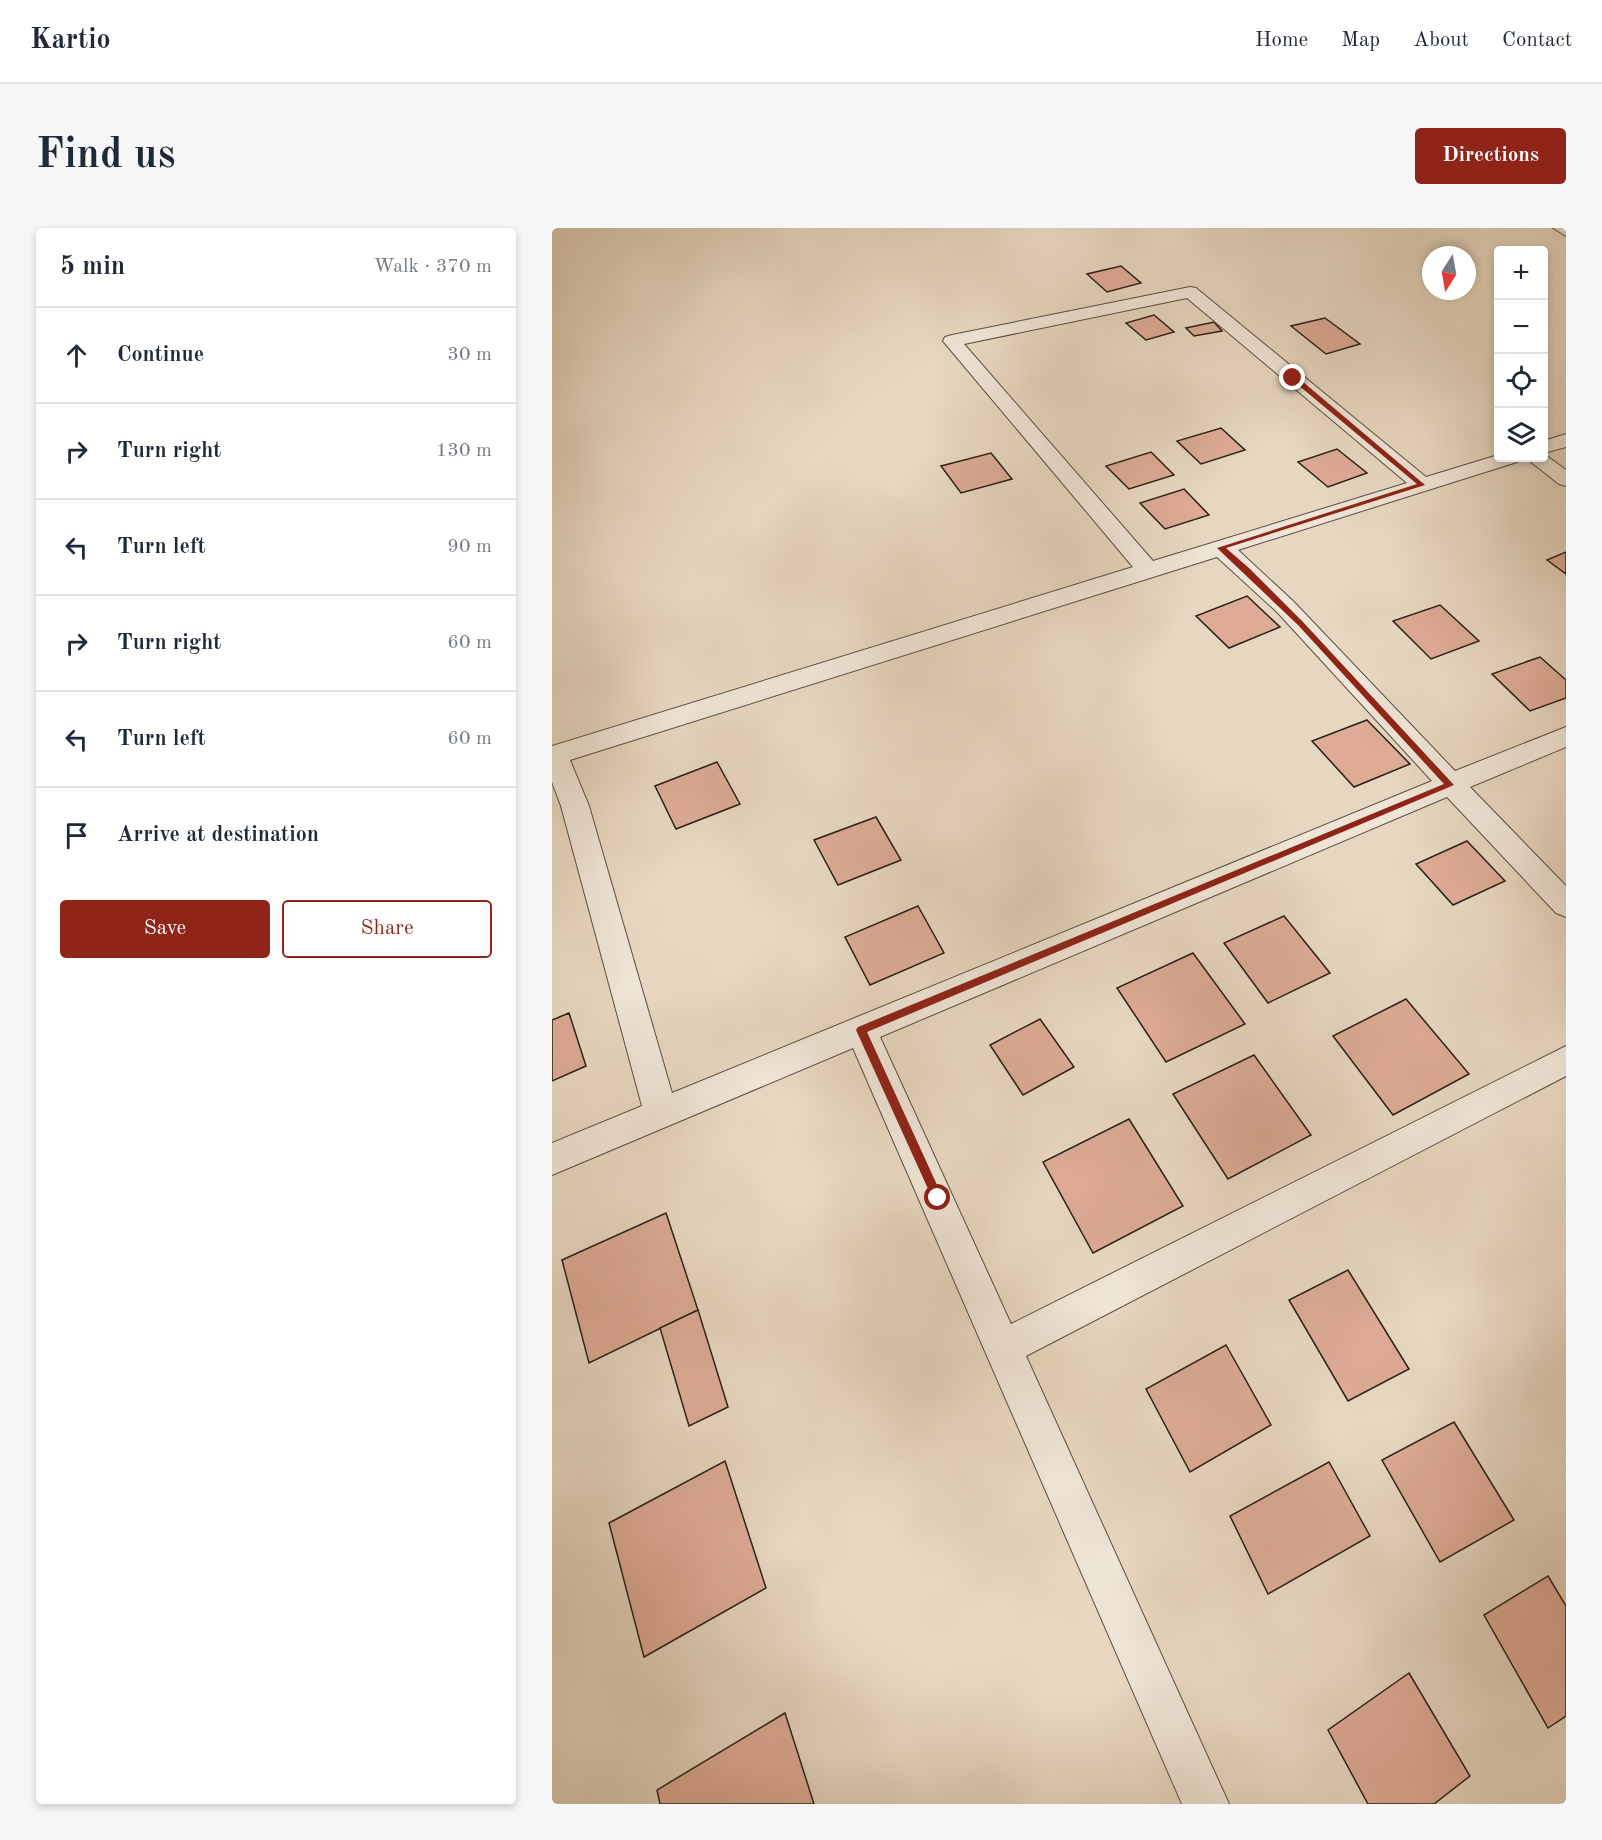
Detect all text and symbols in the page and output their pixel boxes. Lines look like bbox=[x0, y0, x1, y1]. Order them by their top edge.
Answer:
text: Kartio bbox=[30, 27, 111, 55]
text: Home bbox=[1255, 30, 1308, 51]
text: Map bbox=[1341, 30, 1380, 51]
text: About bbox=[1413, 30, 1469, 51]
text: Contact bbox=[1502, 30, 1572, 51]
button: Directions bbox=[1415, 128, 1566, 184]
text: Find us bbox=[36, 135, 175, 177]
north arrow bbox=[1422, 246, 1476, 300]
map controls bbox=[1494, 246, 1548, 462]
button: + bbox=[1494, 246, 1548, 300]
text: 5 min bbox=[60, 254, 125, 280]
text: Walk · 370 m bbox=[373, 257, 492, 277]
button: − bbox=[1494, 300, 1548, 354]
icon: ahead bbox=[60, 339, 93, 372]
text: Continue bbox=[117, 344, 204, 366]
text: 30 m bbox=[447, 345, 492, 365]
button: locate bbox=[1494, 354, 1548, 408]
route end bbox=[1279, 364, 1305, 390]
button: layers bbox=[1494, 408, 1548, 462]
icon: right bbox=[60, 435, 93, 468]
text: Turn right bbox=[117, 440, 221, 462]
text: 130 m bbox=[436, 441, 492, 461]
icon: left bbox=[60, 531, 93, 564]
text: Turn left bbox=[117, 536, 206, 558]
text: 90 m bbox=[447, 537, 492, 557]
icon: right bbox=[60, 627, 93, 660]
text: Turn right bbox=[117, 632, 221, 654]
text: 60 m bbox=[447, 633, 492, 653]
icon: left bbox=[60, 723, 93, 756]
text: Turn left bbox=[117, 728, 206, 750]
text: 60 m bbox=[447, 729, 492, 749]
icon: arrive bbox=[60, 819, 93, 852]
text: Arrive at destination bbox=[117, 824, 319, 846]
button: Save bbox=[60, 900, 270, 958]
button: Share bbox=[282, 900, 492, 958]
route start bbox=[924, 1184, 950, 1210]

